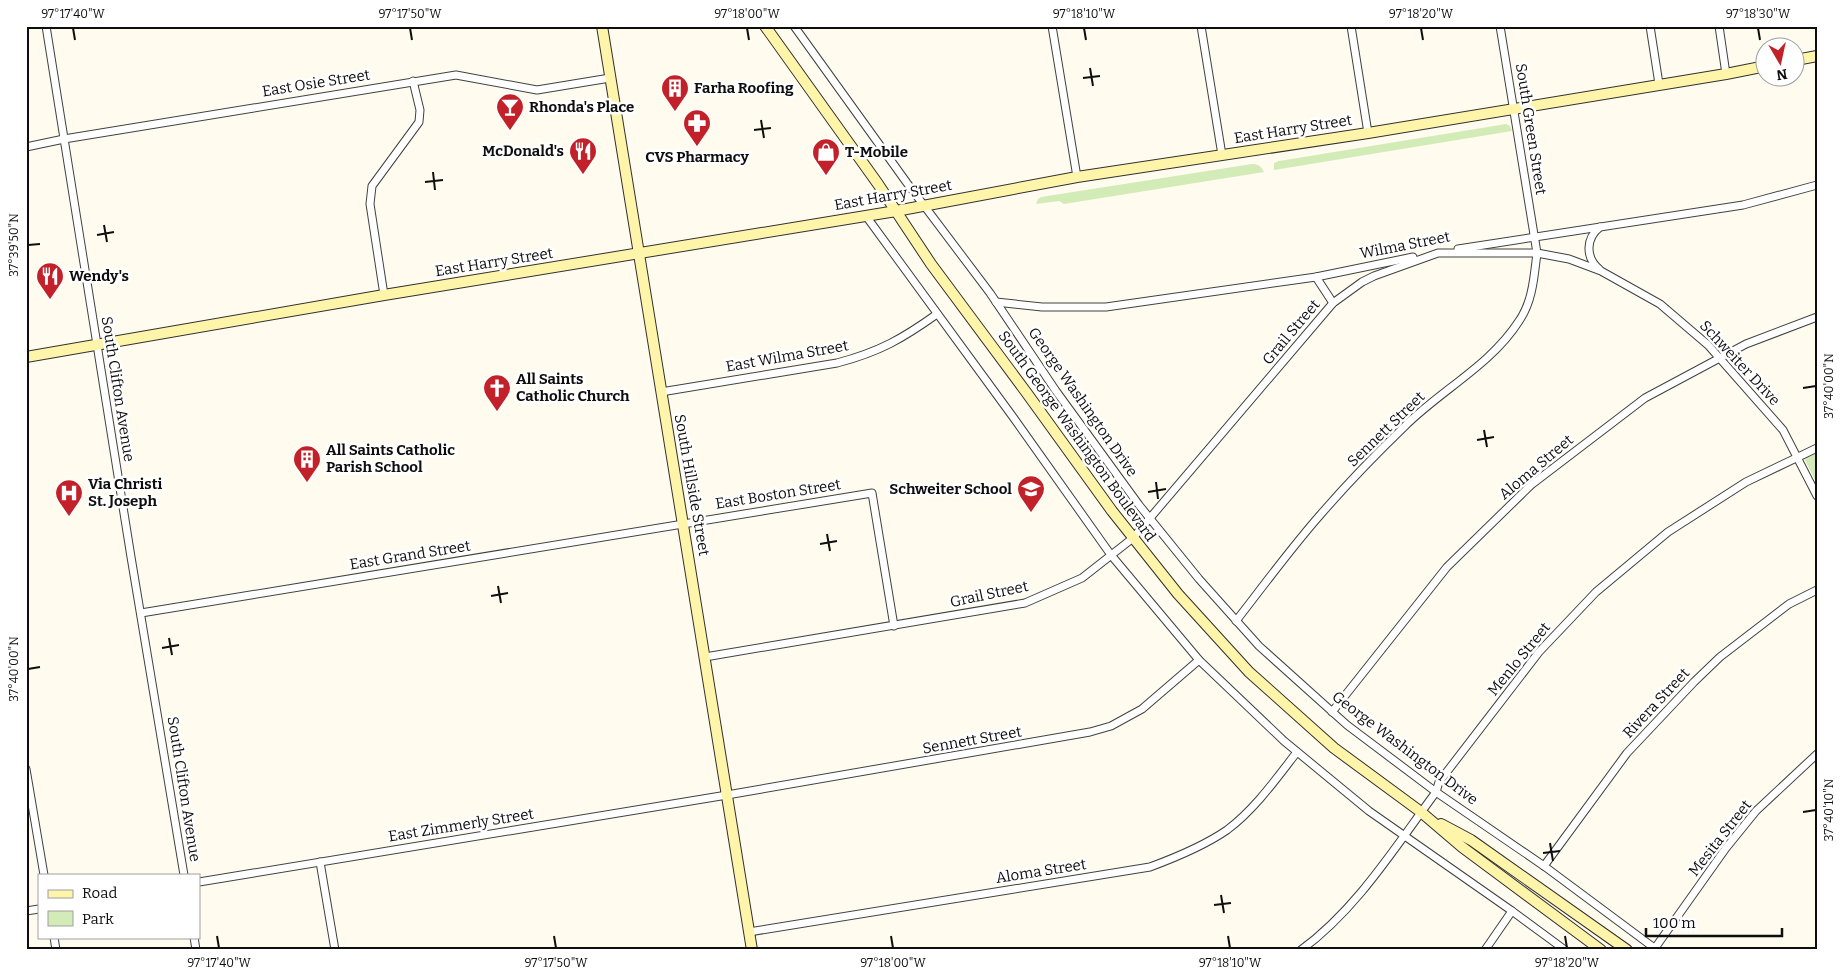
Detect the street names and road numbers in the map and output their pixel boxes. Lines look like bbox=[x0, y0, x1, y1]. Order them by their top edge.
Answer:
street label: South Green Street bbox=[1512, 62, 1550, 197]
street label: East Osie Street bbox=[261, 65, 372, 100]
street label: East Harry Street bbox=[1233, 111, 1354, 147]
street label: East Harry Street bbox=[833, 176, 954, 214]
street label: Wilma Street bbox=[1358, 227, 1452, 263]
street label: East Harry Street bbox=[434, 244, 555, 280]
street label: Grail Street bbox=[1259, 295, 1324, 368]
street label: South Clifton Avenue bbox=[98, 315, 138, 463]
street label: Schweiter Drive bbox=[1696, 317, 1784, 409]
street label: George Washington Drive bbox=[1025, 324, 1141, 480]
street label: South George Washington Boulevard bbox=[994, 327, 1160, 545]
street label: East Wilma Street bbox=[724, 336, 850, 376]
street label: Sennett Street bbox=[1344, 387, 1429, 470]
street label: South Hillside Street bbox=[671, 413, 713, 558]
street label: Aloma Street bbox=[1495, 430, 1577, 503]
street label: East Boston Street bbox=[714, 475, 843, 513]
street label: East Grand Street bbox=[348, 536, 472, 573]
street label: Grail Street bbox=[948, 577, 1030, 611]
street label: Menlo Street bbox=[1484, 618, 1554, 699]
street label: Rivera Street bbox=[1619, 664, 1693, 742]
street label: George Washington Drive bbox=[1329, 687, 1481, 809]
street label: South Clifton Avenue bbox=[164, 715, 204, 863]
street label: Sennett Street bbox=[921, 722, 1024, 758]
street label: Mesita Street bbox=[1685, 796, 1756, 880]
street label: East Zimmerly Street bbox=[387, 805, 536, 845]
street label: Aloma Street bbox=[995, 855, 1088, 887]

